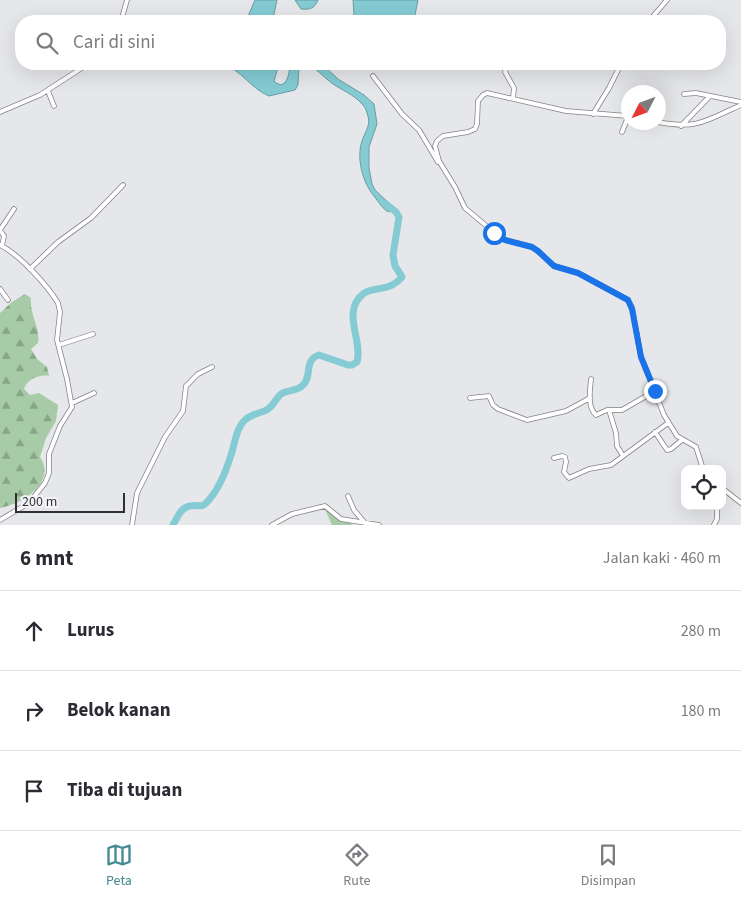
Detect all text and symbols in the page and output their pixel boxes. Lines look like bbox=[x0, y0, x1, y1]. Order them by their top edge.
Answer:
search box bbox=[15, 15, 726, 70]
icon: search bbox=[33, 29, 61, 57]
text: Cari di sini bbox=[73, 29, 155, 56]
north arrow bbox=[621, 85, 666, 130]
route start bbox=[483, 222, 506, 245]
route end bbox=[644, 380, 667, 403]
map controls bbox=[681, 465, 726, 510]
button: locate bbox=[681, 465, 726, 510]
scale bar bbox=[15, 490, 125, 513]
text: 200 m bbox=[22, 492, 57, 512]
text: 6 mnt bbox=[20, 543, 73, 573]
text: Jalan kaki · 460 m bbox=[603, 547, 721, 569]
icon: ahead bbox=[20, 617, 48, 645]
text: Lurus bbox=[67, 617, 114, 644]
text: 280 m bbox=[681, 620, 721, 642]
icon: right bbox=[20, 697, 48, 725]
text: Belok kanan bbox=[67, 697, 171, 724]
text: 180 m bbox=[681, 700, 721, 722]
icon: arrive bbox=[20, 777, 48, 805]
text: Tiba di tujuan bbox=[67, 777, 182, 804]
tab: Peta bbox=[105, 841, 133, 891]
tab: Rute bbox=[343, 841, 371, 891]
tab: Disimpan bbox=[581, 841, 636, 891]

